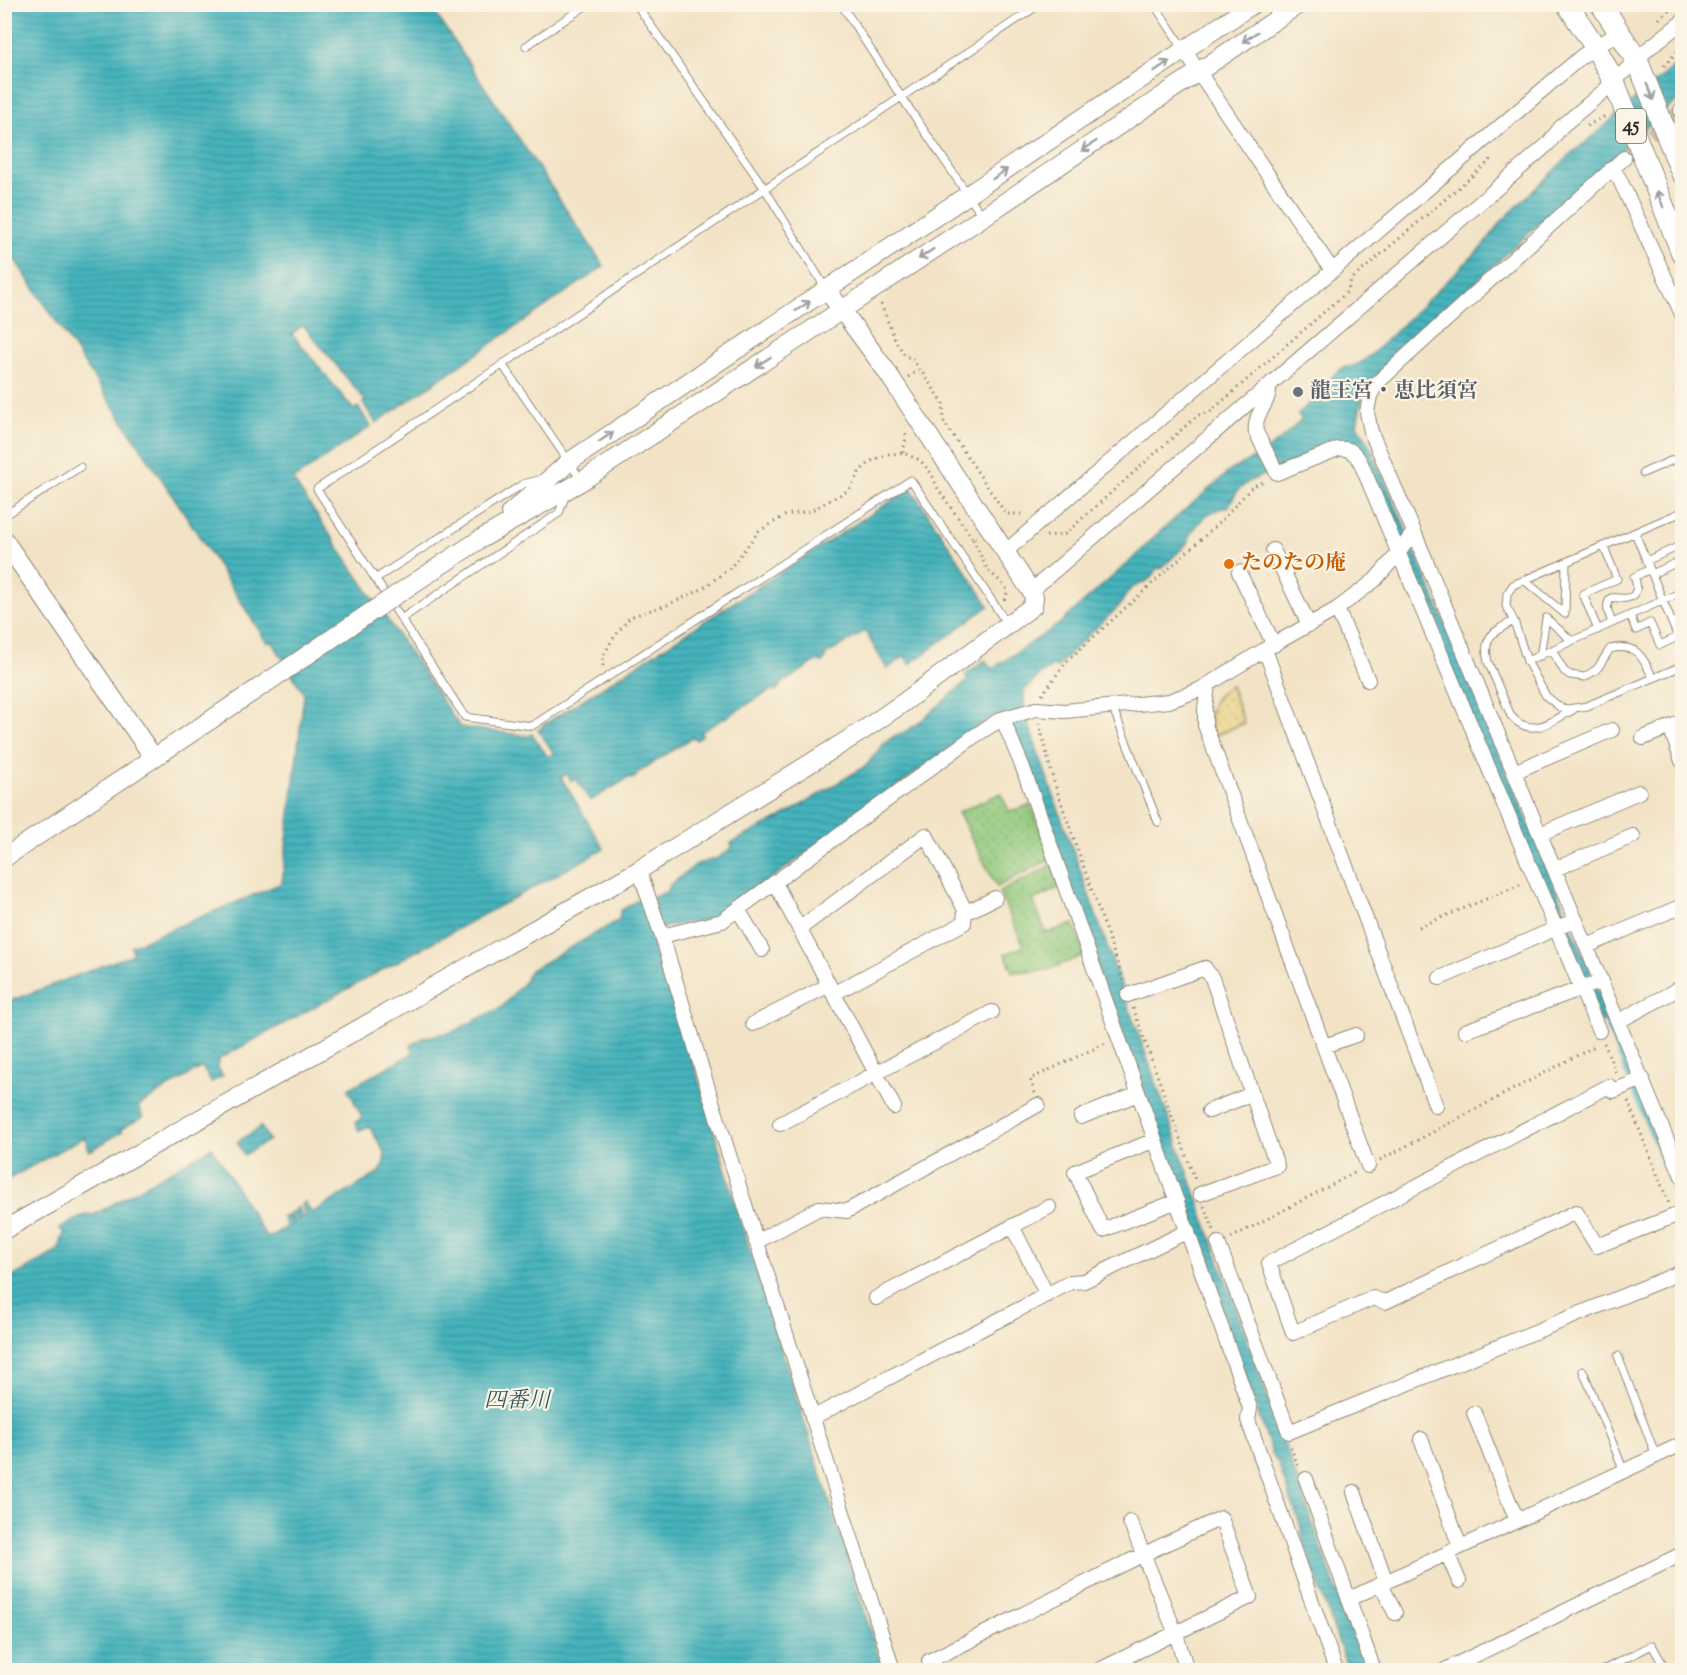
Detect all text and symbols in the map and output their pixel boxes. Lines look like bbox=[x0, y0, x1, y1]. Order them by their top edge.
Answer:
one-way arrow bbox=[1242, 31, 1259, 44]
one-way arrow bbox=[1153, 59, 1170, 71]
one-way arrow bbox=[1645, 82, 1656, 101]
road number: 45 bbox=[1616, 109, 1646, 143]
one-way arrow bbox=[1081, 141, 1098, 153]
one-way arrow bbox=[991, 168, 1008, 180]
one-way arrow bbox=[1654, 190, 1665, 209]
one-way arrow bbox=[918, 248, 935, 261]
one-way arrow bbox=[794, 300, 811, 312]
one-way arrow bbox=[755, 355, 772, 368]
place label: 龍王宮・恵比須宮 bbox=[1310, 377, 1478, 407]
marker: 龍王宮・恵比須宮 bbox=[1291, 385, 1305, 399]
one-way arrow bbox=[597, 431, 613, 443]
place label: たのたの庵 bbox=[1241, 549, 1346, 579]
marker: たのたの庵 bbox=[1222, 557, 1236, 571]
water label: 四番川 bbox=[484, 1386, 552, 1418]

